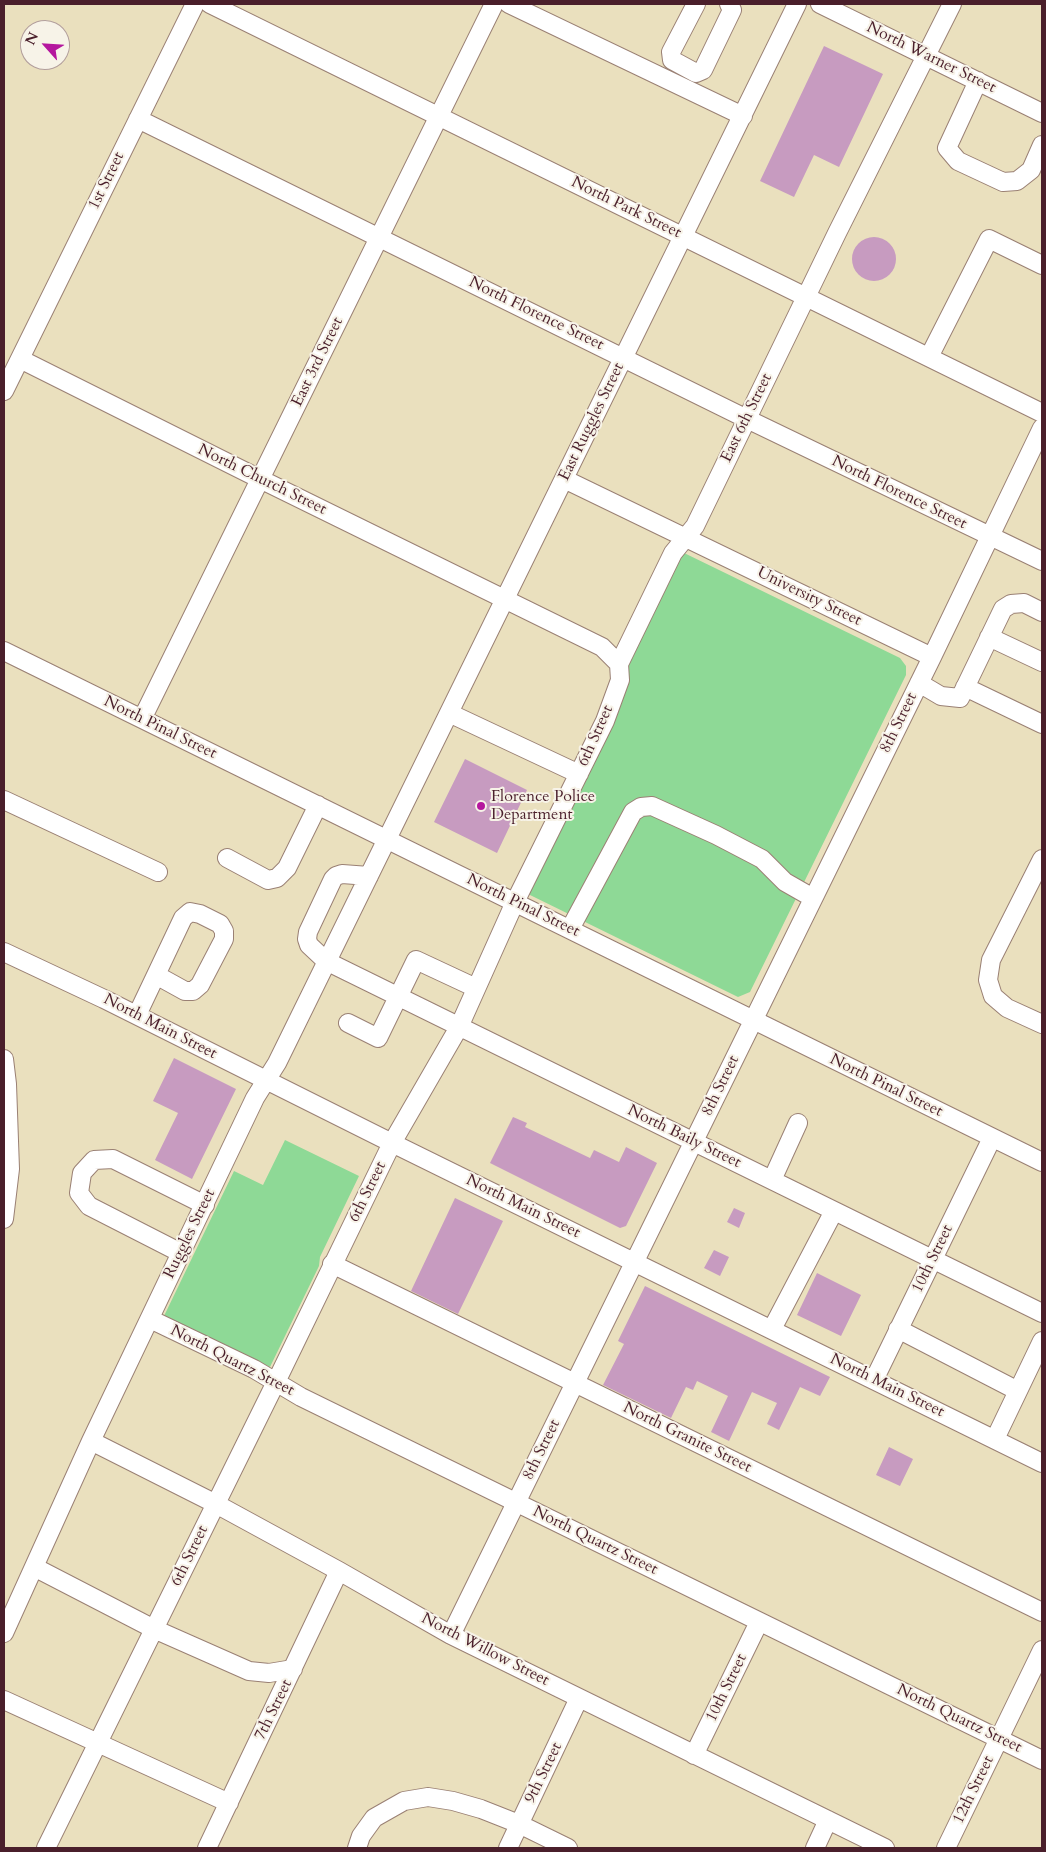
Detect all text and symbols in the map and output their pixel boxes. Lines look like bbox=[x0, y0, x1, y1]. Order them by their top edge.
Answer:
street label: North Warner Street bbox=[863, 18, 999, 98]
north arrow bbox=[20, 20, 70, 70]
text: N bbox=[21, 29, 43, 48]
street label: 1st Street bbox=[85, 149, 129, 213]
street label: North Park Street bbox=[568, 173, 684, 243]
street label: North Florence Street bbox=[465, 273, 607, 355]
street label: East 3rd Street bbox=[288, 314, 348, 410]
street label: East Ruggles Street bbox=[555, 360, 629, 484]
street label: East 6th Street bbox=[717, 371, 777, 465]
street label: North Church Street bbox=[195, 441, 329, 519]
street label: North Florence Street bbox=[828, 452, 970, 534]
street label: University Street bbox=[754, 563, 864, 631]
street label: 8th Street bbox=[876, 690, 922, 756]
street label: North Pinal Street bbox=[100, 692, 220, 764]
street label: 6th Street bbox=[574, 702, 618, 770]
place label: Florence Police Department bbox=[491, 787, 595, 825]
marker: Florence Police Department bbox=[475, 800, 487, 812]
street label: North Pinal Street bbox=[463, 870, 583, 942]
street label: North Main Street bbox=[100, 990, 220, 1064]
street label: North Pinal Street bbox=[826, 1050, 946, 1122]
street label: 8th Street bbox=[698, 1053, 744, 1119]
street label: North Baily Street bbox=[624, 1101, 744, 1173]
street label: 6th Street bbox=[345, 1159, 391, 1225]
street label: North Main Street bbox=[463, 1171, 583, 1243]
street label: Ruggles Street bbox=[160, 1186, 220, 1282]
street label: 10th Street bbox=[908, 1222, 958, 1296]
street label: North Quartz Street bbox=[167, 1321, 297, 1401]
street label: North Main Street bbox=[827, 1350, 947, 1422]
street label: North Granite Street bbox=[620, 1399, 754, 1477]
street label: 8th Street bbox=[519, 1417, 565, 1483]
street label: North Quartz Street bbox=[529, 1502, 661, 1580]
street label: 6th Street bbox=[167, 1523, 213, 1589]
street label: North Willow Street bbox=[418, 1609, 552, 1691]
street label: 10th Street bbox=[702, 1651, 752, 1725]
street label: 7th Street bbox=[251, 1677, 297, 1743]
street label: North Quartz Street bbox=[893, 1680, 1025, 1758]
street label: 9th Street bbox=[521, 1740, 567, 1806]
street label: 12th Street bbox=[949, 1753, 999, 1827]

